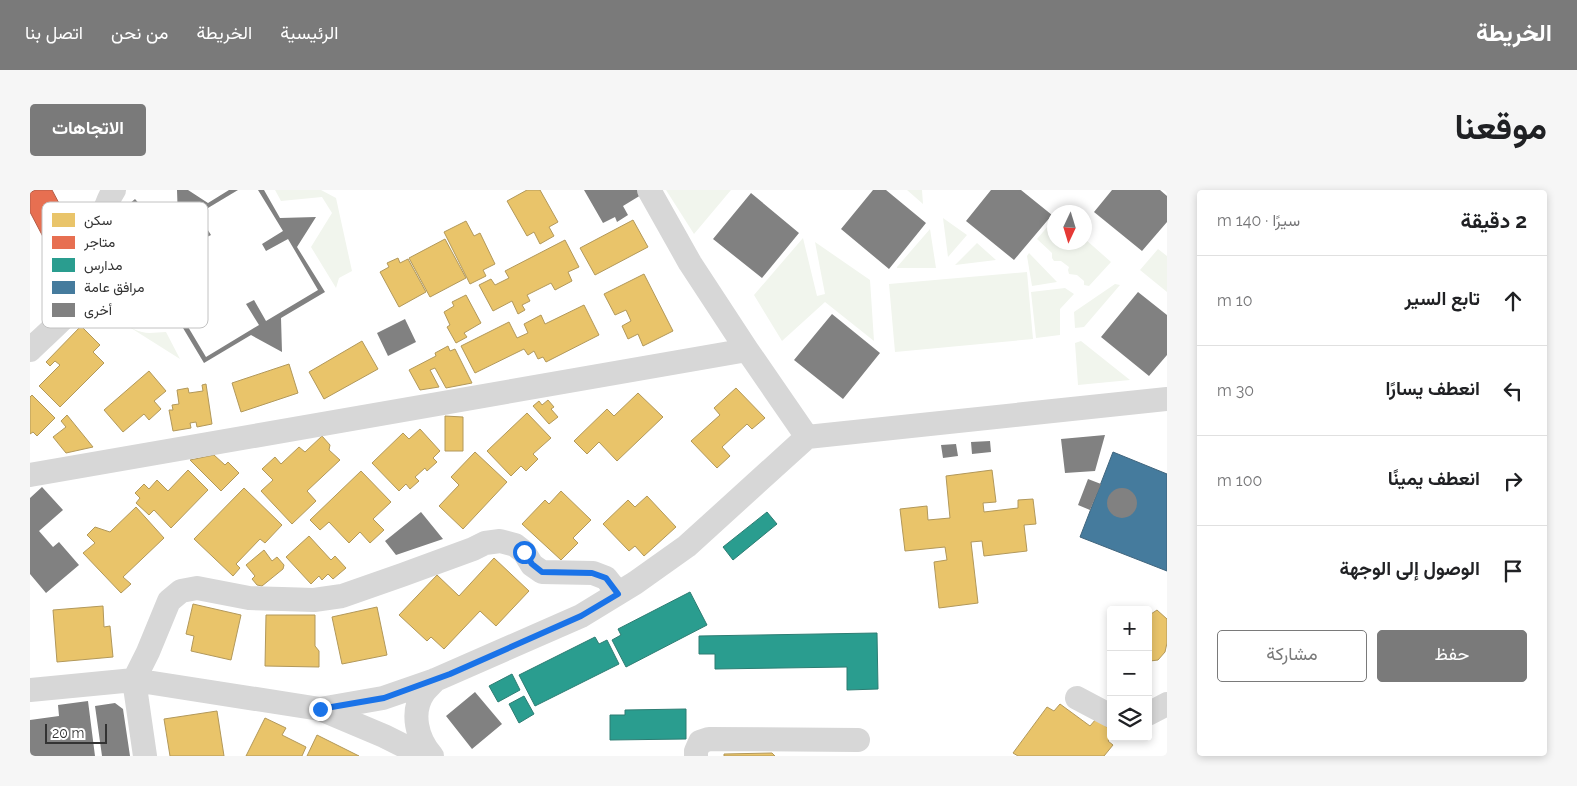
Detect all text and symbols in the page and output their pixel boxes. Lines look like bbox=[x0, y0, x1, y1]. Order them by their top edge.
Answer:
text: الخريطة bbox=[1476, 18, 1552, 47]
text: اتصل بنا bbox=[25, 22, 83, 43]
text: من نحن bbox=[111, 22, 168, 43]
text: الخريطة bbox=[196, 22, 252, 43]
text: الرئيسية bbox=[280, 22, 338, 43]
button: الاتجاهات bbox=[30, 104, 146, 156]
text: موقعنا bbox=[1454, 106, 1547, 147]
legend bbox=[42, 202, 208, 328]
north arrow bbox=[1047, 205, 1092, 250]
text: 2 دقيقة bbox=[1461, 208, 1527, 233]
text: سيرًا · 140 m bbox=[1217, 211, 1300, 230]
text: سكن bbox=[84, 212, 112, 229]
text: متاجر bbox=[83, 234, 115, 251]
text: مدارس bbox=[84, 257, 122, 274]
text: مرافق عامة bbox=[84, 279, 144, 296]
text: تابع السير bbox=[1405, 287, 1480, 309]
icon: ahead bbox=[1499, 287, 1527, 315]
text: 10 m bbox=[1217, 291, 1252, 310]
text: أخرى bbox=[84, 302, 112, 319]
text: انعطف يسارًا bbox=[1386, 377, 1480, 399]
icon: left bbox=[1499, 377, 1527, 405]
text: 30 m bbox=[1217, 381, 1254, 400]
text: انعطف يمينًا bbox=[1388, 467, 1480, 489]
icon: right bbox=[1499, 467, 1527, 495]
text: 100 m bbox=[1217, 471, 1262, 490]
route start bbox=[513, 541, 536, 564]
text: الوصول إلى الوجهة bbox=[1340, 557, 1480, 579]
icon: arrive bbox=[1499, 557, 1527, 585]
map controls bbox=[1107, 606, 1152, 741]
button: + bbox=[1107, 606, 1152, 651]
button: مشاركة bbox=[1217, 630, 1367, 682]
button: حفظ bbox=[1377, 630, 1527, 682]
button: − bbox=[1107, 651, 1152, 696]
button: layers bbox=[1107, 696, 1152, 741]
route end bbox=[309, 698, 332, 721]
scale bar bbox=[45, 721, 108, 744]
text: 20 m bbox=[52, 725, 84, 741]

